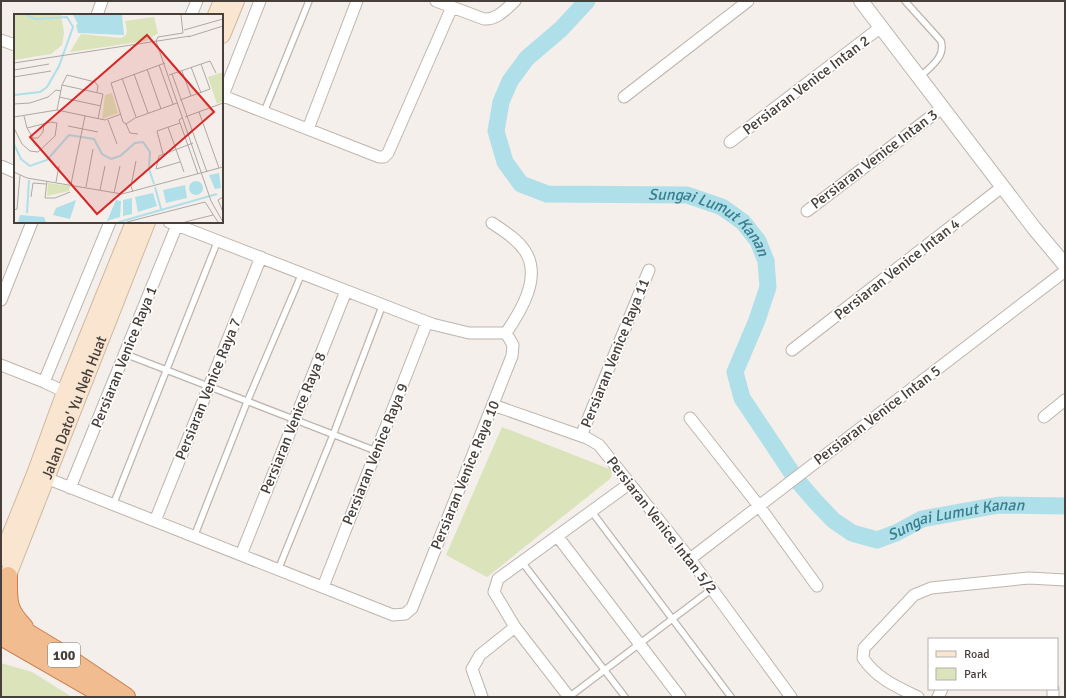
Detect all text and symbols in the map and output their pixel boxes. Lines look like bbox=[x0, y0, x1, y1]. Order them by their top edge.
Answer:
inset map bbox=[14, 14, 223, 223]
street label: Persiaran Venice Intan 2 bbox=[739, 31, 873, 139]
street label: Persiaran Venice Intan 3 bbox=[807, 105, 941, 213]
water label: Sungai Lumut Kanan bbox=[648, 184, 774, 260]
street label: Persiaran Venice Intan 4 bbox=[831, 214, 963, 324]
street label: Persiaran Venice Raya 11 bbox=[577, 276, 653, 430]
street label: Persiaran Venice Raya 1 bbox=[87, 283, 161, 431]
street label: Persiaran Venice Raya 7 bbox=[171, 315, 245, 463]
street label: Jalan Dato' Yu Neh Huat bbox=[38, 333, 110, 482]
street label: Persiaran Venice Raya 8 bbox=[256, 349, 330, 497]
street label: Persiaran Venice Intan 5 bbox=[810, 361, 944, 469]
street label: Persiaran Venice Raya 9 bbox=[338, 380, 412, 528]
street label: Persiaran Venice Raya 10 bbox=[427, 398, 503, 552]
street label: Persiaran Venice Intan 5/2 bbox=[603, 453, 721, 597]
water label: Sungai Lumut Kanan bbox=[885, 495, 1026, 545]
legend bbox=[928, 638, 1058, 690]
road number: 100 bbox=[48, 643, 80, 667]
text: Road bbox=[964, 647, 990, 662]
text: Park bbox=[964, 667, 987, 682]

